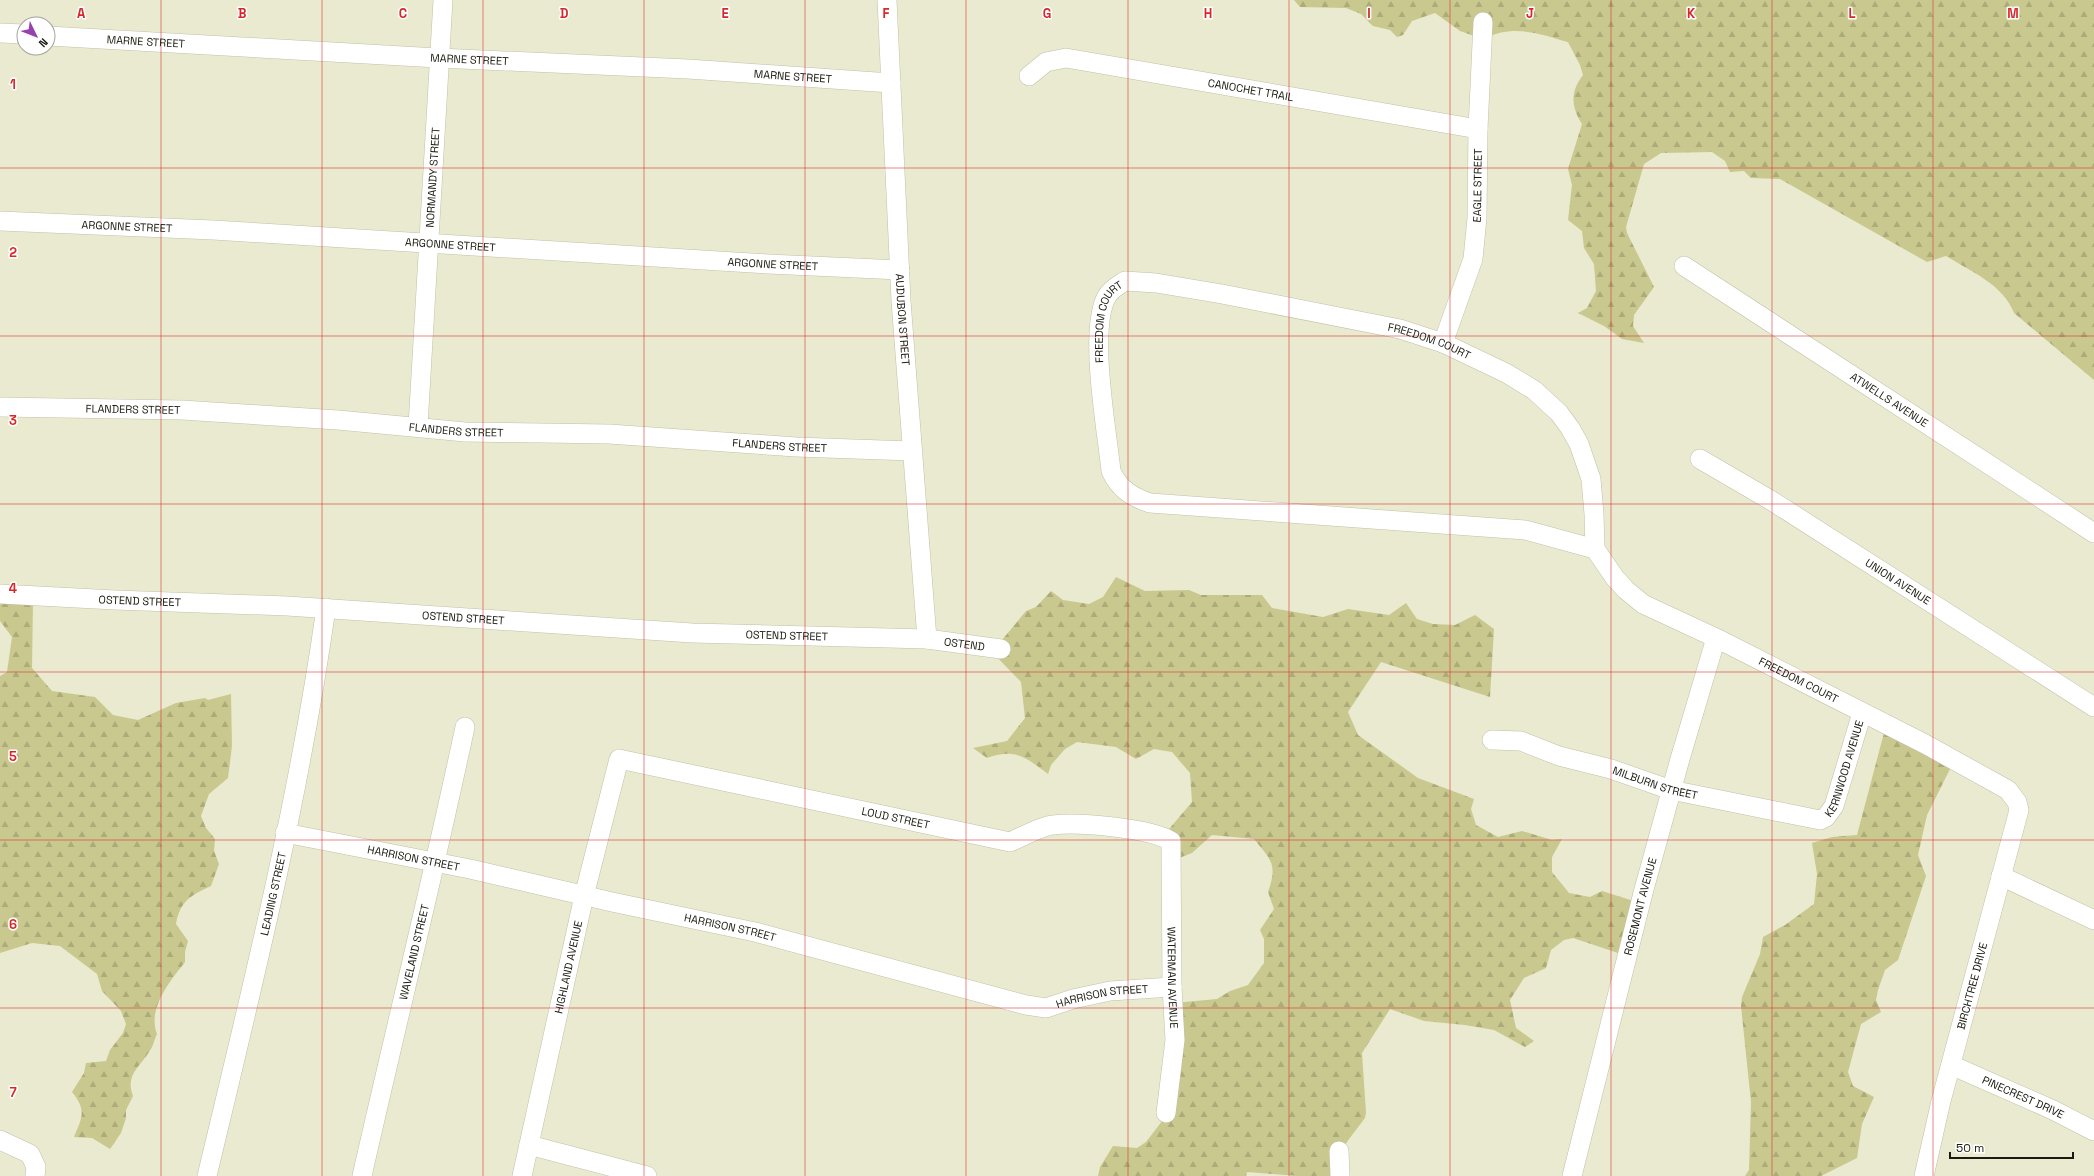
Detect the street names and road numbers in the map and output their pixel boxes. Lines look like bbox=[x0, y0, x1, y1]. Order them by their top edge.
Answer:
street label: MARNE STREET bbox=[106, 32, 186, 51]
street label: MARNE STREET bbox=[430, 51, 509, 68]
street label: MARNE STREET bbox=[753, 67, 833, 86]
street label: CANOCHET TRAIL bbox=[1207, 76, 1295, 104]
street label: NORMANDY STREET bbox=[423, 126, 443, 228]
street label: EAGLE STREET bbox=[1470, 148, 1485, 223]
street label: ARGONNE STREET bbox=[81, 217, 173, 235]
street label: ARGONNE STREET bbox=[405, 235, 497, 254]
street label: ARGONNE STREET bbox=[727, 255, 819, 273]
street label: AUDUBON STREET bbox=[893, 273, 913, 367]
street label: FREEDOM COURT bbox=[1092, 277, 1126, 363]
street label: FREEDOM COURT bbox=[1387, 320, 1474, 362]
street label: ATWELLS AVENUE bbox=[1848, 369, 1931, 430]
street label: FLANDERS STREET bbox=[85, 401, 181, 417]
street label: FLANDERS STREET bbox=[408, 420, 504, 440]
street label: FLANDERS STREET bbox=[732, 436, 828, 455]
street label: UNION AVENUE bbox=[1863, 556, 1933, 608]
street label: OSTEND STREET bbox=[98, 592, 182, 609]
street label: OSTEND STREET bbox=[422, 608, 506, 628]
street label: OSTEND STREET bbox=[745, 627, 829, 643]
street label: OSTEND bbox=[943, 634, 986, 654]
street label: FREEDOM COURT bbox=[1756, 654, 1841, 706]
street label: KERNWOOD AVENUE bbox=[1821, 718, 1866, 820]
street label: MILBURN STREET bbox=[1611, 763, 1700, 802]
street label: LOUD STREET bbox=[860, 804, 932, 832]
street label: HARRISON STREET bbox=[366, 842, 461, 874]
street label: LEADING STREET bbox=[257, 850, 289, 937]
street label: ROSEMONT AVENUE bbox=[1621, 856, 1659, 957]
street label: WAVELAND STREET bbox=[396, 902, 432, 1001]
street label: HARRISON STREET bbox=[683, 910, 778, 944]
street label: HIGHLAND AVENUE bbox=[551, 919, 585, 1015]
street label: WATERMAN AVENUE bbox=[1165, 927, 1181, 1029]
street label: BIRCHTREE DRIVE bbox=[1954, 941, 1990, 1031]
street label: HARRISON STREET bbox=[1054, 982, 1149, 1011]
street label: PINECREST DRIVE bbox=[1980, 1073, 2067, 1122]

